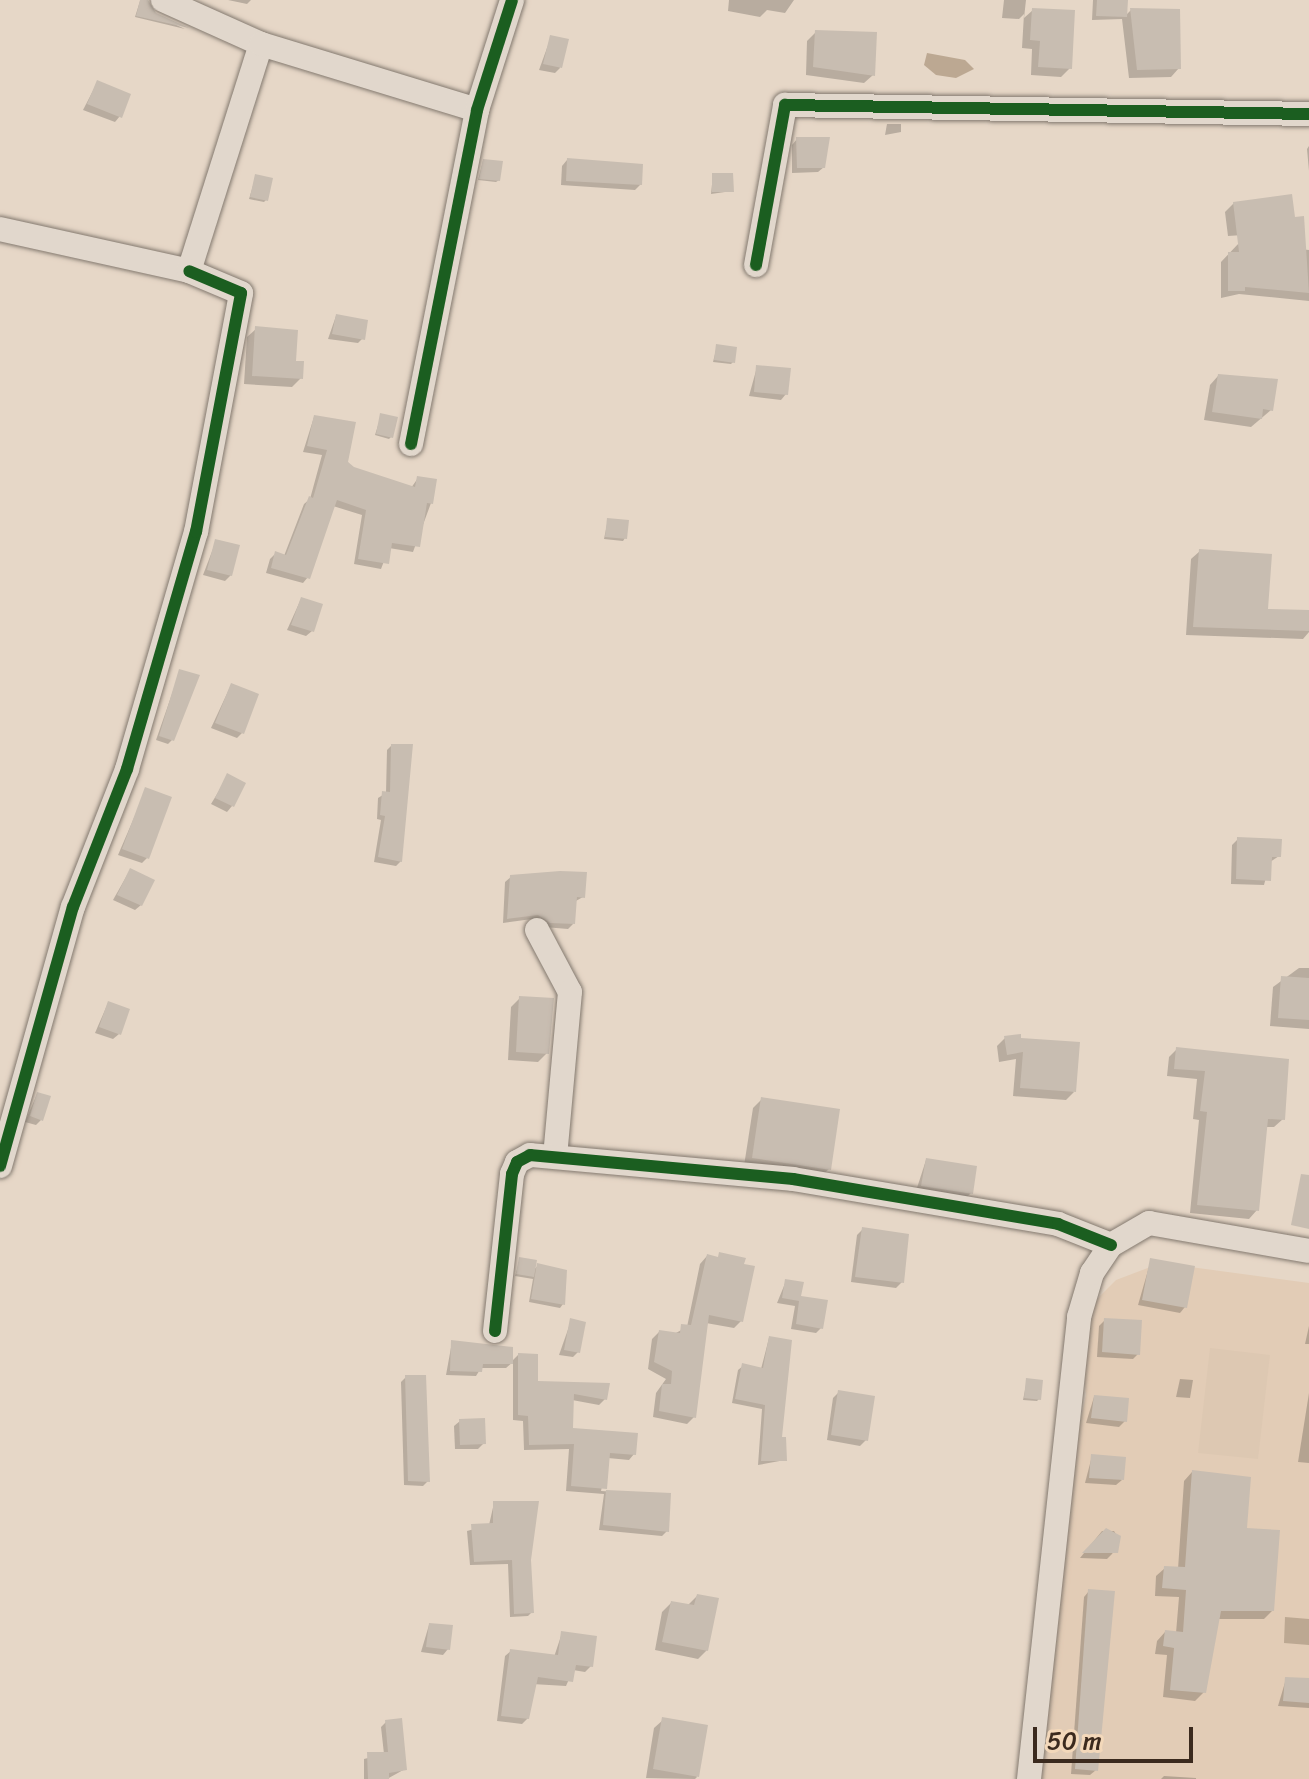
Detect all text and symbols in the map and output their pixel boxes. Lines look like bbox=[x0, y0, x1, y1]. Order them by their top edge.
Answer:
scale bar bbox=[1037, 1711, 1197, 1761]
text: 50 m bbox=[1047, 1720, 1102, 1762]

